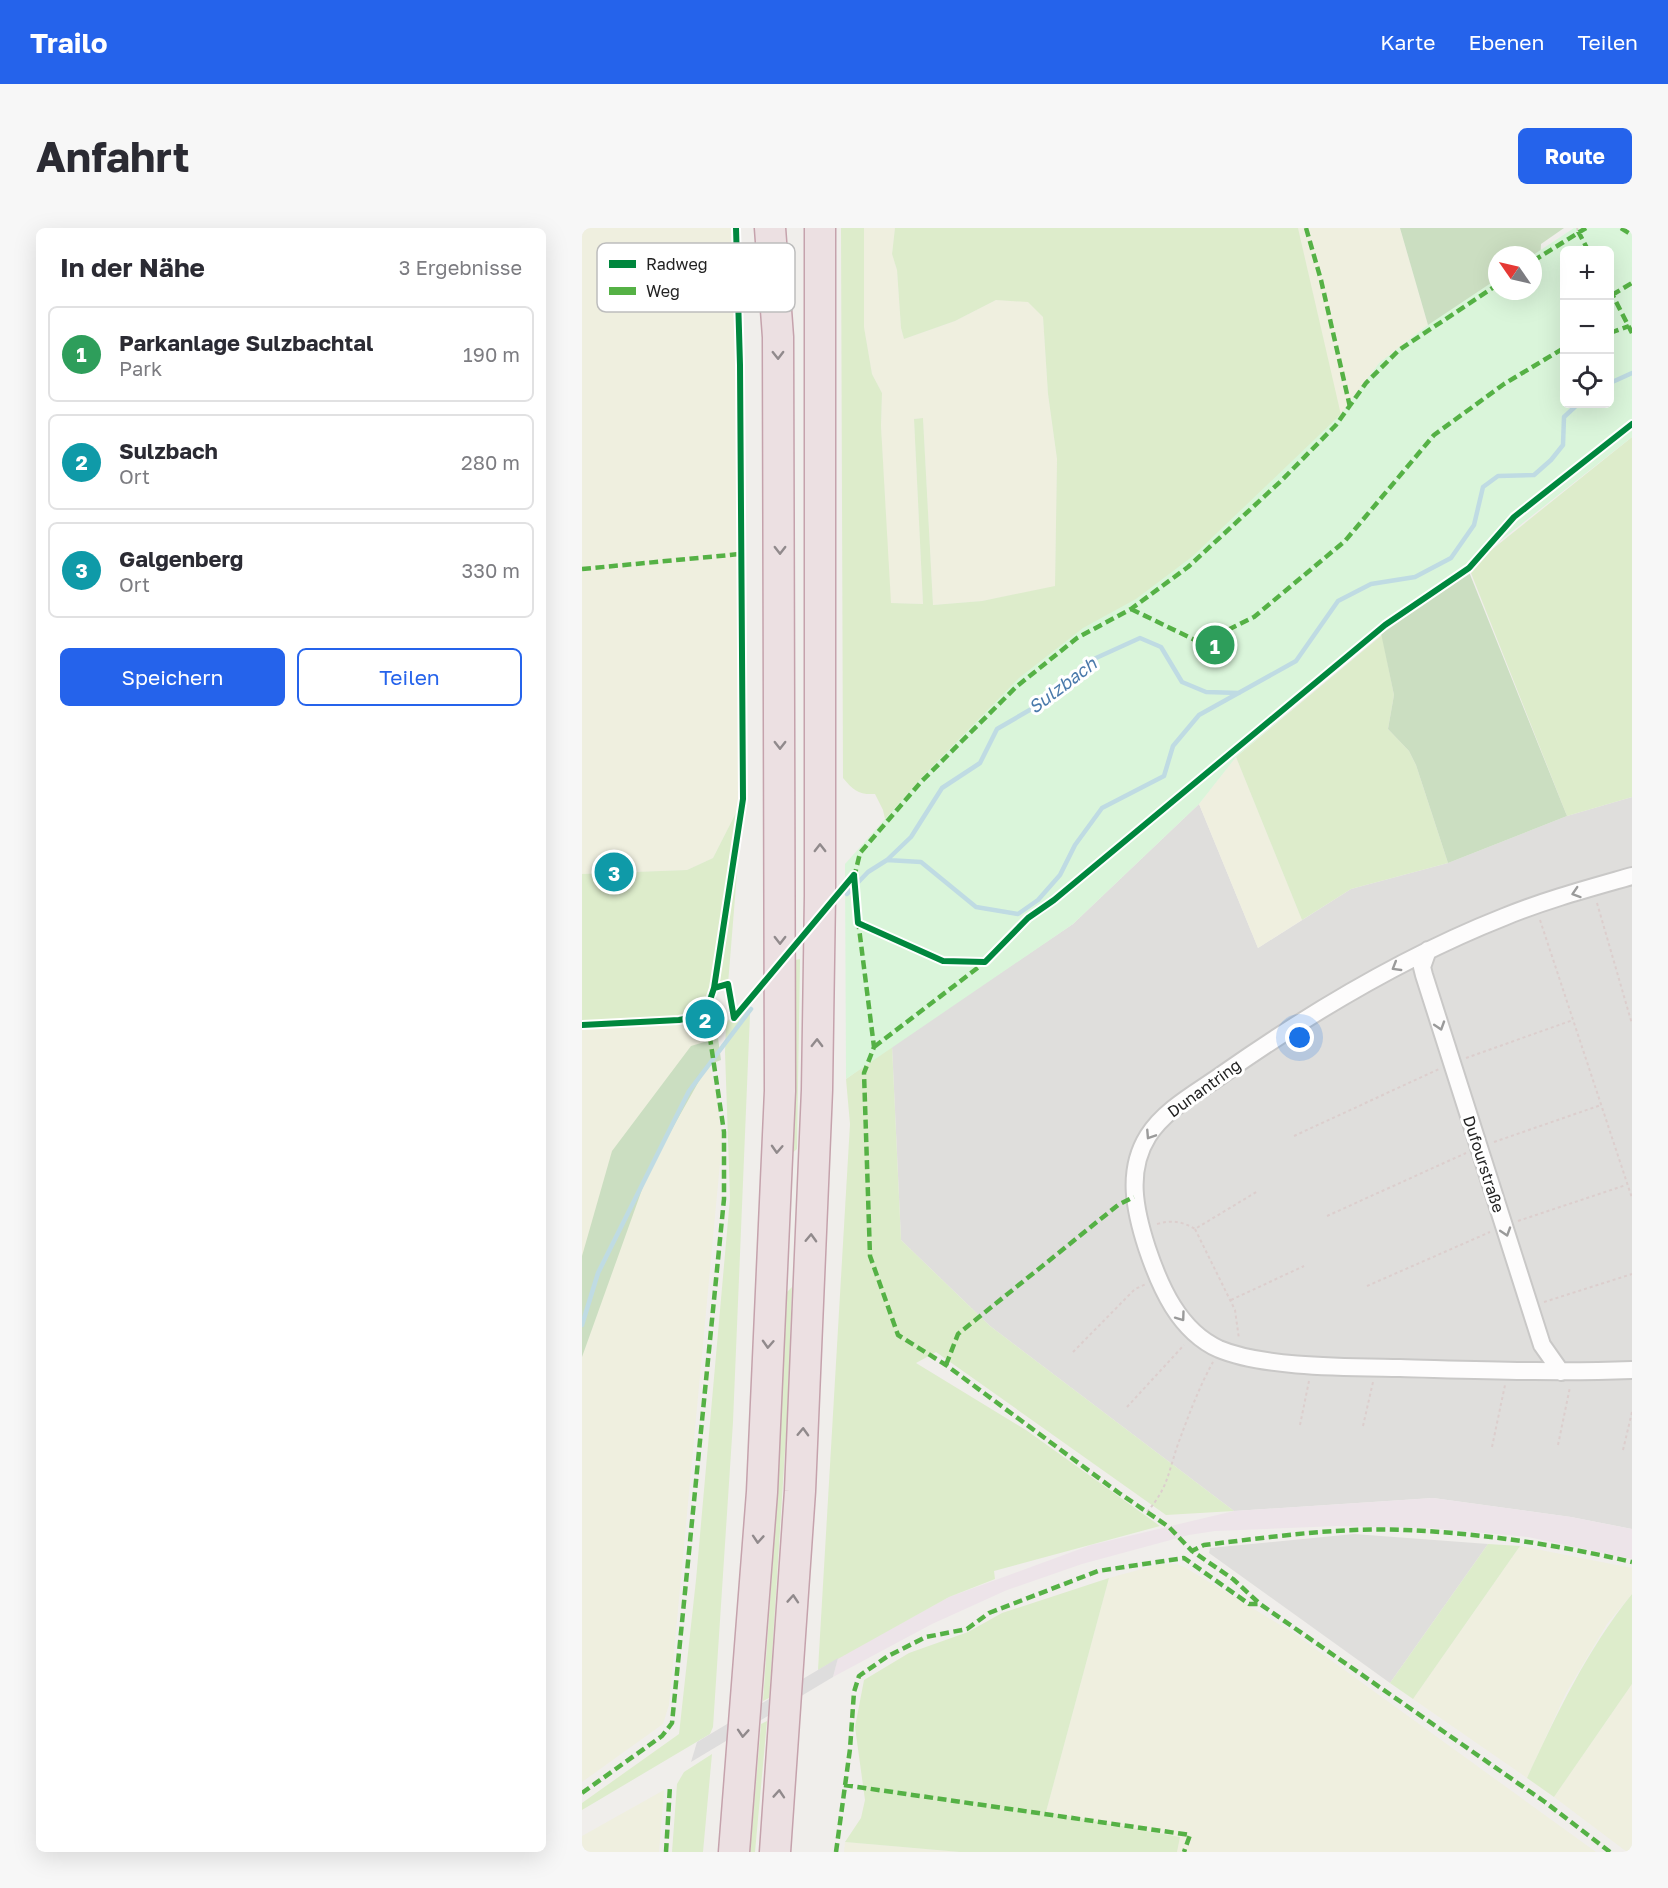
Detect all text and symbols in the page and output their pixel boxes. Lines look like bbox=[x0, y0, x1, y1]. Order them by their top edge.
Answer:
text: Trailo bbox=[30, 26, 108, 59]
text: Karte bbox=[1380, 29, 1436, 55]
text: Ebenen bbox=[1469, 29, 1544, 55]
text: Teilen bbox=[1577, 29, 1638, 55]
button: Route bbox=[1518, 128, 1632, 184]
text: Anfahrt bbox=[36, 131, 190, 181]
legend bbox=[597, 243, 795, 312]
north arrow bbox=[1488, 246, 1542, 300]
map controls bbox=[1560, 246, 1614, 408]
button: + bbox=[1560, 246, 1614, 300]
text: In der Nähe bbox=[60, 252, 205, 283]
text: Radweg bbox=[646, 254, 708, 274]
text: 3 Ergebnisse bbox=[399, 255, 522, 279]
text: Weg bbox=[646, 281, 680, 301]
button: − bbox=[1560, 300, 1614, 354]
text: Parkanlage Sulzbachtal bbox=[119, 329, 373, 356]
text: 1 bbox=[76, 342, 87, 366]
text: 190 m bbox=[463, 342, 520, 366]
one-way arrow bbox=[772, 350, 785, 359]
button: locate bbox=[1560, 354, 1614, 408]
text: Park bbox=[119, 356, 162, 380]
text: Sulzbach bbox=[119, 437, 218, 464]
text: 2 bbox=[75, 450, 88, 474]
text: 280 m bbox=[461, 450, 520, 474]
text: Ort bbox=[119, 464, 150, 488]
text: Galgenberg bbox=[119, 545, 243, 572]
one-way arrow bbox=[774, 545, 786, 554]
text: 3 bbox=[75, 558, 88, 582]
text: 330 m bbox=[462, 558, 520, 582]
text: Ort bbox=[119, 572, 150, 596]
pin: 1 bbox=[1196, 622, 1234, 668]
button: Speichern bbox=[60, 648, 285, 706]
button: Teilen bbox=[297, 648, 522, 706]
water label: Sulzbach bbox=[1024, 652, 1101, 718]
one-way arrow bbox=[774, 740, 786, 749]
one-way arrow bbox=[814, 843, 826, 852]
pin: 3 bbox=[594, 850, 633, 894]
one-way arrow bbox=[1571, 886, 1582, 899]
one-way arrow bbox=[774, 935, 786, 944]
one-way arrow bbox=[1392, 960, 1402, 972]
pin: 2 bbox=[686, 996, 724, 1042]
one-way arrow bbox=[1433, 1020, 1445, 1031]
your location bbox=[1285, 1023, 1314, 1052]
one-way arrow bbox=[811, 1038, 824, 1047]
street label: Dunantring bbox=[1163, 1055, 1245, 1121]
street label: Dufourstraße bbox=[1459, 1113, 1509, 1215]
one-way arrow bbox=[1146, 1129, 1157, 1140]
one-way arrow bbox=[770, 1145, 783, 1154]
one-way arrow bbox=[1499, 1226, 1511, 1237]
one-way arrow bbox=[804, 1233, 817, 1242]
one-way arrow bbox=[1174, 1311, 1185, 1322]
one-way arrow bbox=[762, 1340, 775, 1349]
one-way arrow bbox=[796, 1428, 809, 1437]
one-way arrow bbox=[752, 1534, 765, 1543]
one-way arrow bbox=[786, 1595, 799, 1604]
one-way arrow bbox=[737, 1729, 750, 1738]
one-way arrow bbox=[773, 1789, 786, 1798]

